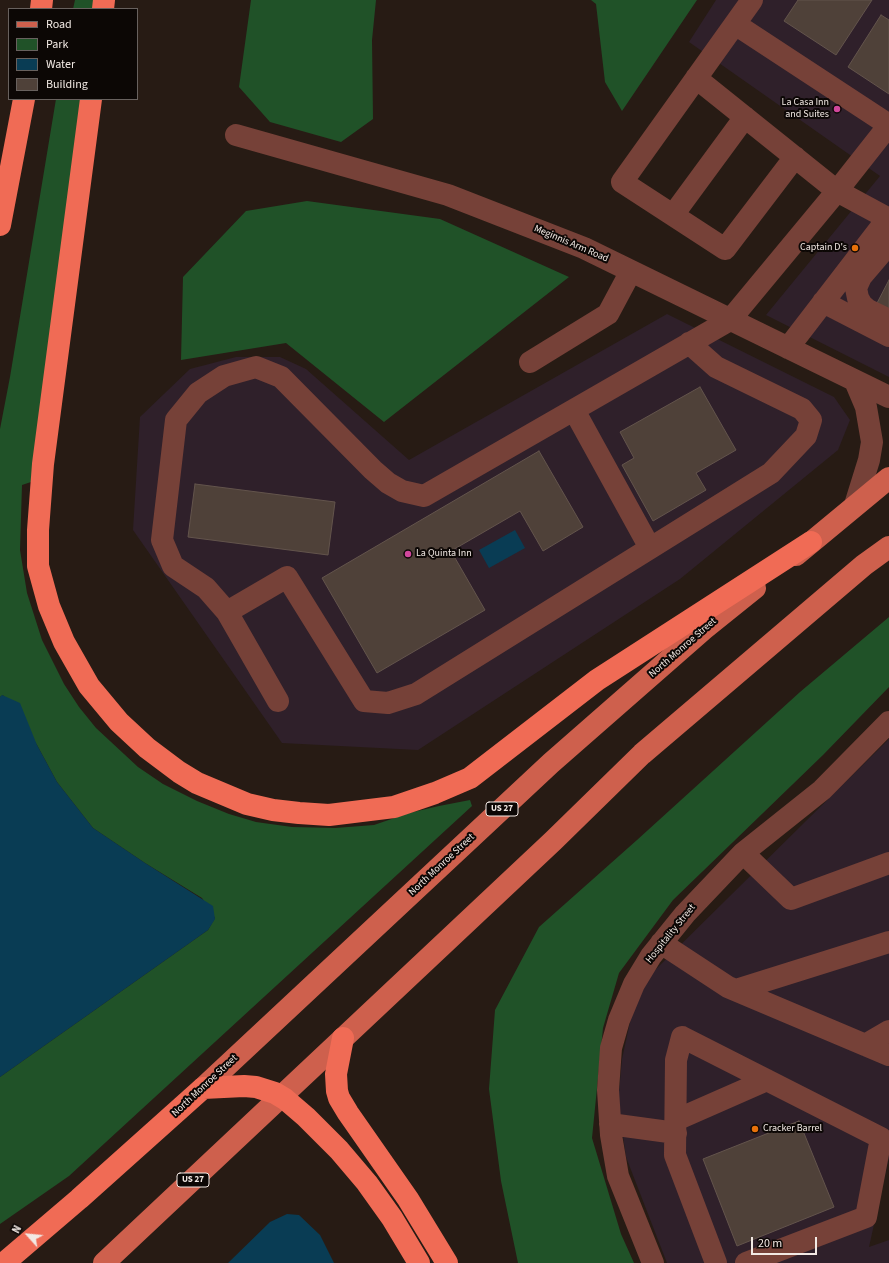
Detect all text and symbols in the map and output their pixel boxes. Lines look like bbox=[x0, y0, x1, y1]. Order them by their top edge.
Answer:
legend bbox=[8, 8, 138, 100]
text: Road bbox=[46, 16, 72, 33]
text: Park bbox=[46, 36, 68, 53]
text: Water bbox=[46, 56, 75, 73]
text: Building bbox=[46, 76, 88, 93]
place label: La Casa Inn and Suites bbox=[782, 97, 829, 120]
marker: La Casa Inn and Suites bbox=[832, 104, 842, 114]
street label: Meginnis Arm Road bbox=[532, 223, 610, 265]
place label: Captain D's bbox=[800, 242, 847, 254]
marker: Captain D's bbox=[850, 243, 860, 253]
place label: La Quinta Inn bbox=[416, 548, 472, 560]
marker: La Quinta Inn bbox=[403, 549, 413, 559]
street label: North Monroe Street bbox=[647, 616, 719, 680]
road number: US 27 bbox=[486, 802, 518, 816]
street label: North Monroe Street bbox=[407, 832, 477, 898]
street label: Hospitality Street bbox=[644, 902, 698, 966]
street label: North Monroe Street bbox=[170, 1053, 240, 1119]
place label: Cracker Barrel bbox=[763, 1123, 822, 1135]
marker: Cracker Barrel bbox=[750, 1124, 760, 1134]
road number: US 27 bbox=[177, 1173, 209, 1187]
north arrow bbox=[8, 1215, 48, 1255]
text: N bbox=[9, 1223, 25, 1236]
scale bar bbox=[753, 1229, 819, 1255]
text: 20 m bbox=[758, 1235, 782, 1252]

